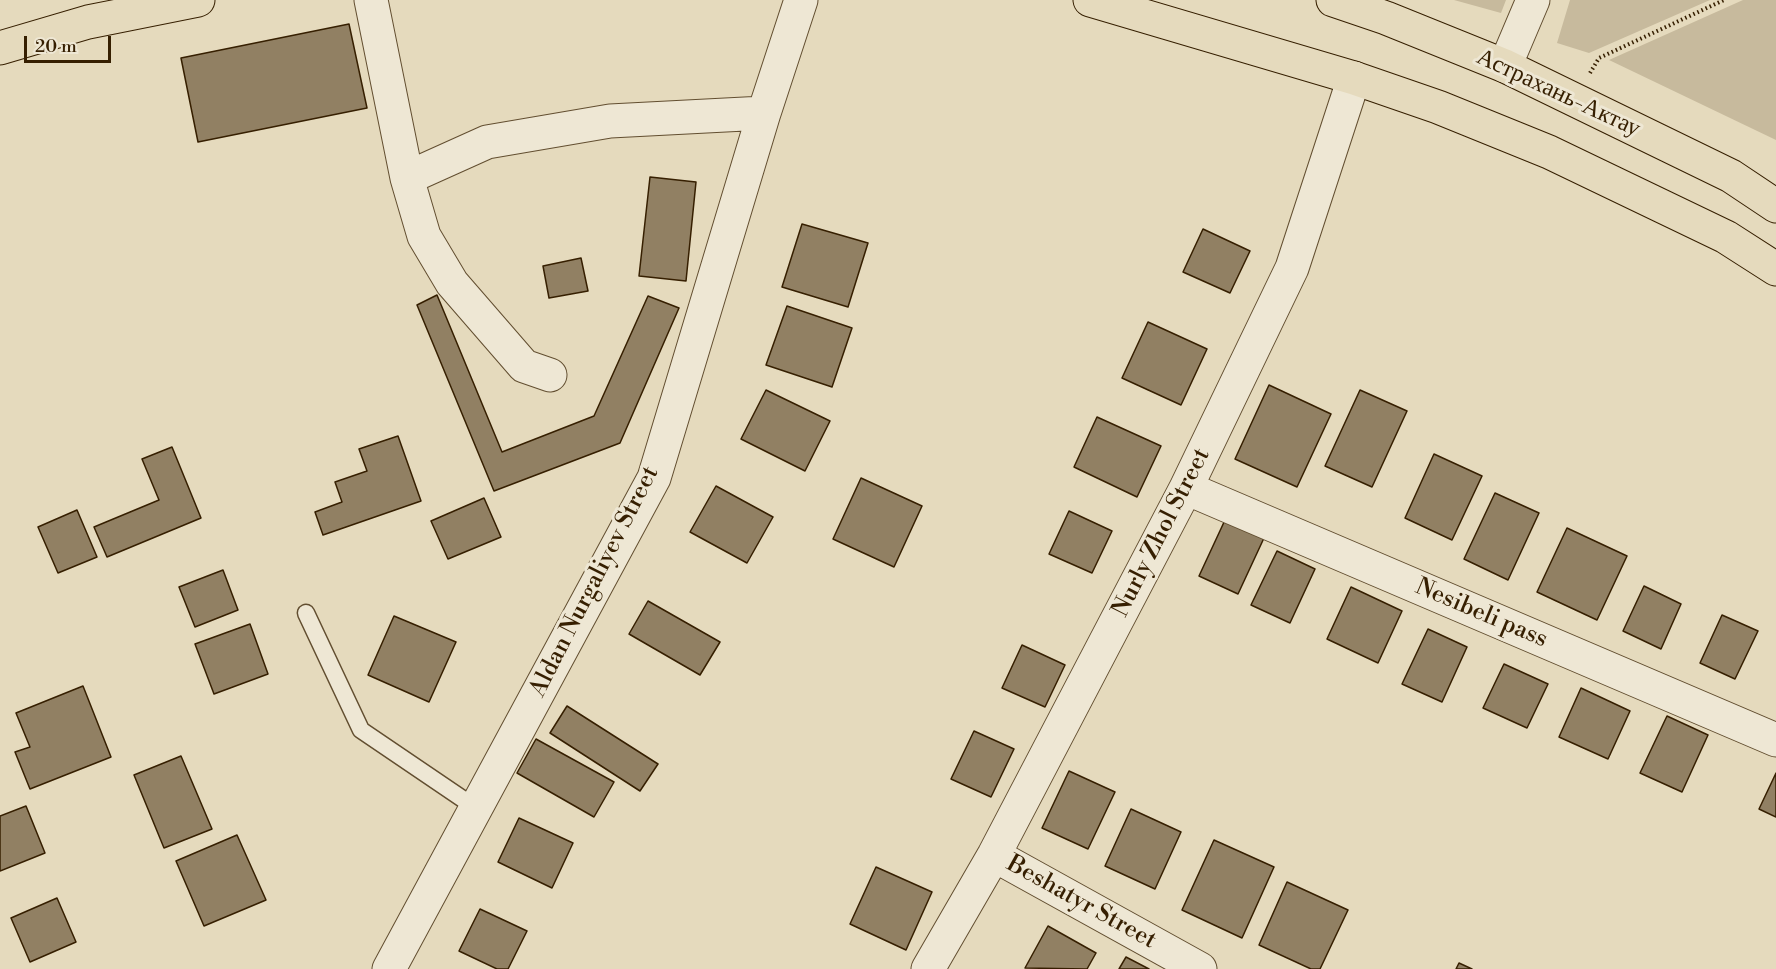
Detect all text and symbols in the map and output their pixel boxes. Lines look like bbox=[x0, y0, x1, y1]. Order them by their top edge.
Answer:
scale bar bbox=[27, 24, 114, 62]
text: 20 m bbox=[35, 35, 77, 58]
street label: Астрахань-Актау bbox=[1472, 43, 1644, 145]
street label: Nurly Zhol Street bbox=[1107, 444, 1217, 622]
street label: Aldan Nurgaliyev Street bbox=[524, 462, 666, 702]
street label: Nesibeli pass bbox=[1411, 573, 1551, 655]
street label: Beshatyr Street bbox=[1001, 850, 1161, 956]

